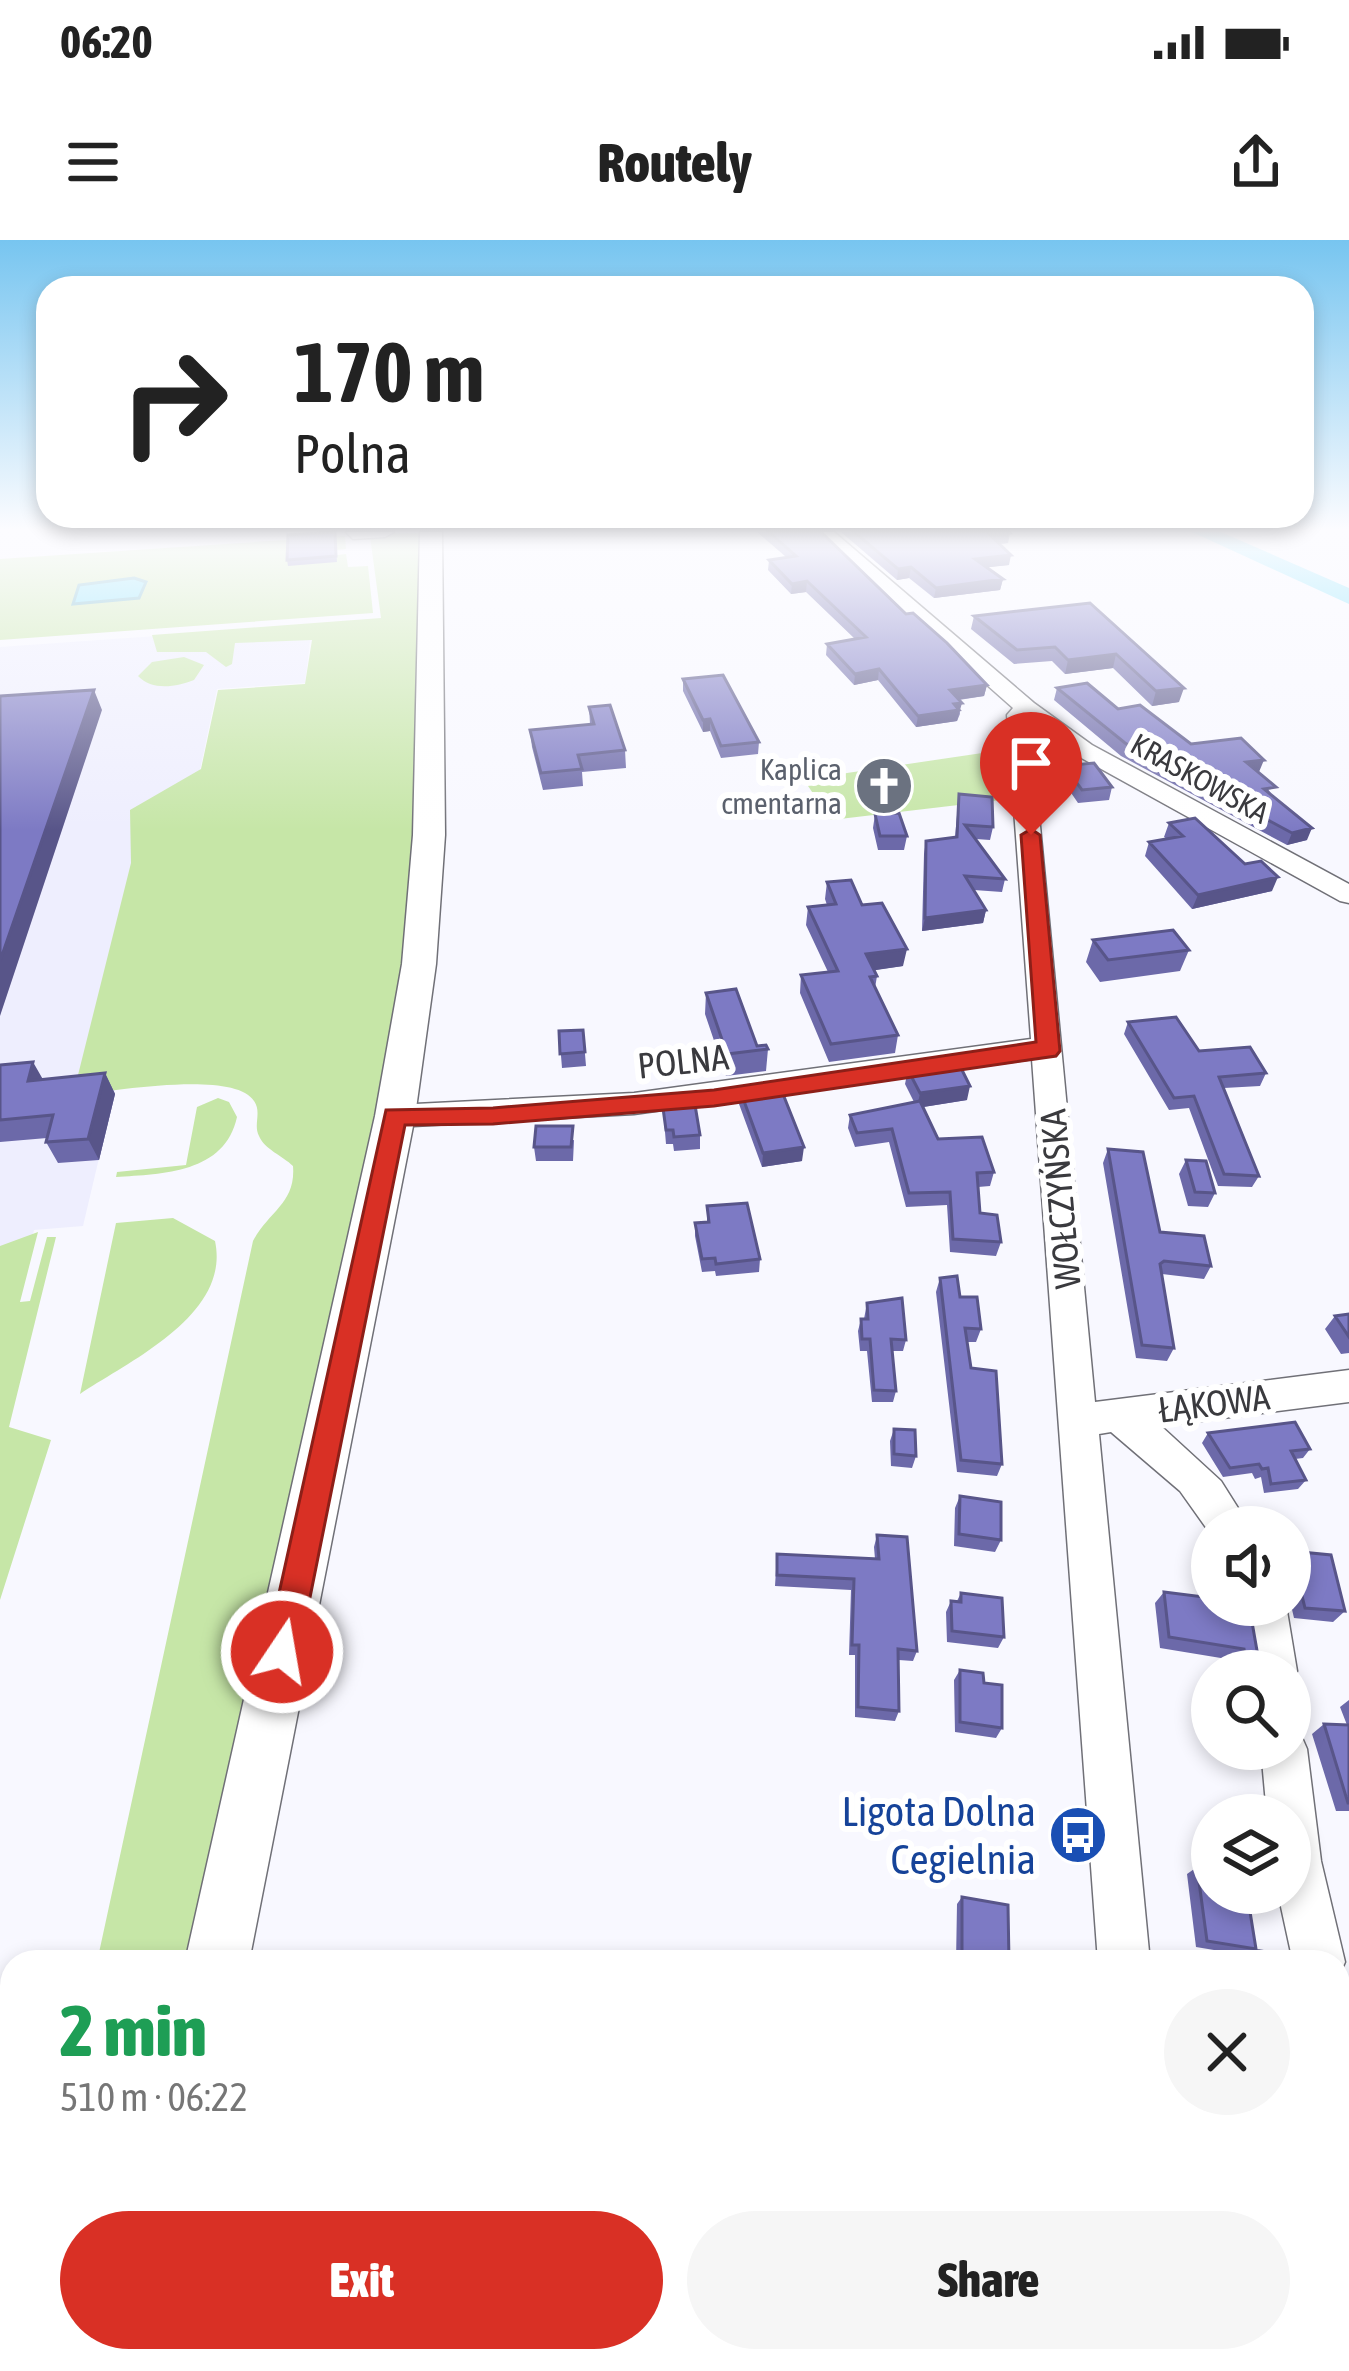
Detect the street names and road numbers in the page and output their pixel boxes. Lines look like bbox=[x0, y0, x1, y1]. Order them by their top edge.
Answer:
street label: KRASKOWSKA bbox=[1125, 726, 1275, 830]
street label: POLNA bbox=[635, 1035, 731, 1087]
street label: WOŁCZYŃSKA bbox=[1031, 1107, 1089, 1291]
street label: ŁĄKOWA bbox=[1156, 1375, 1272, 1431]

